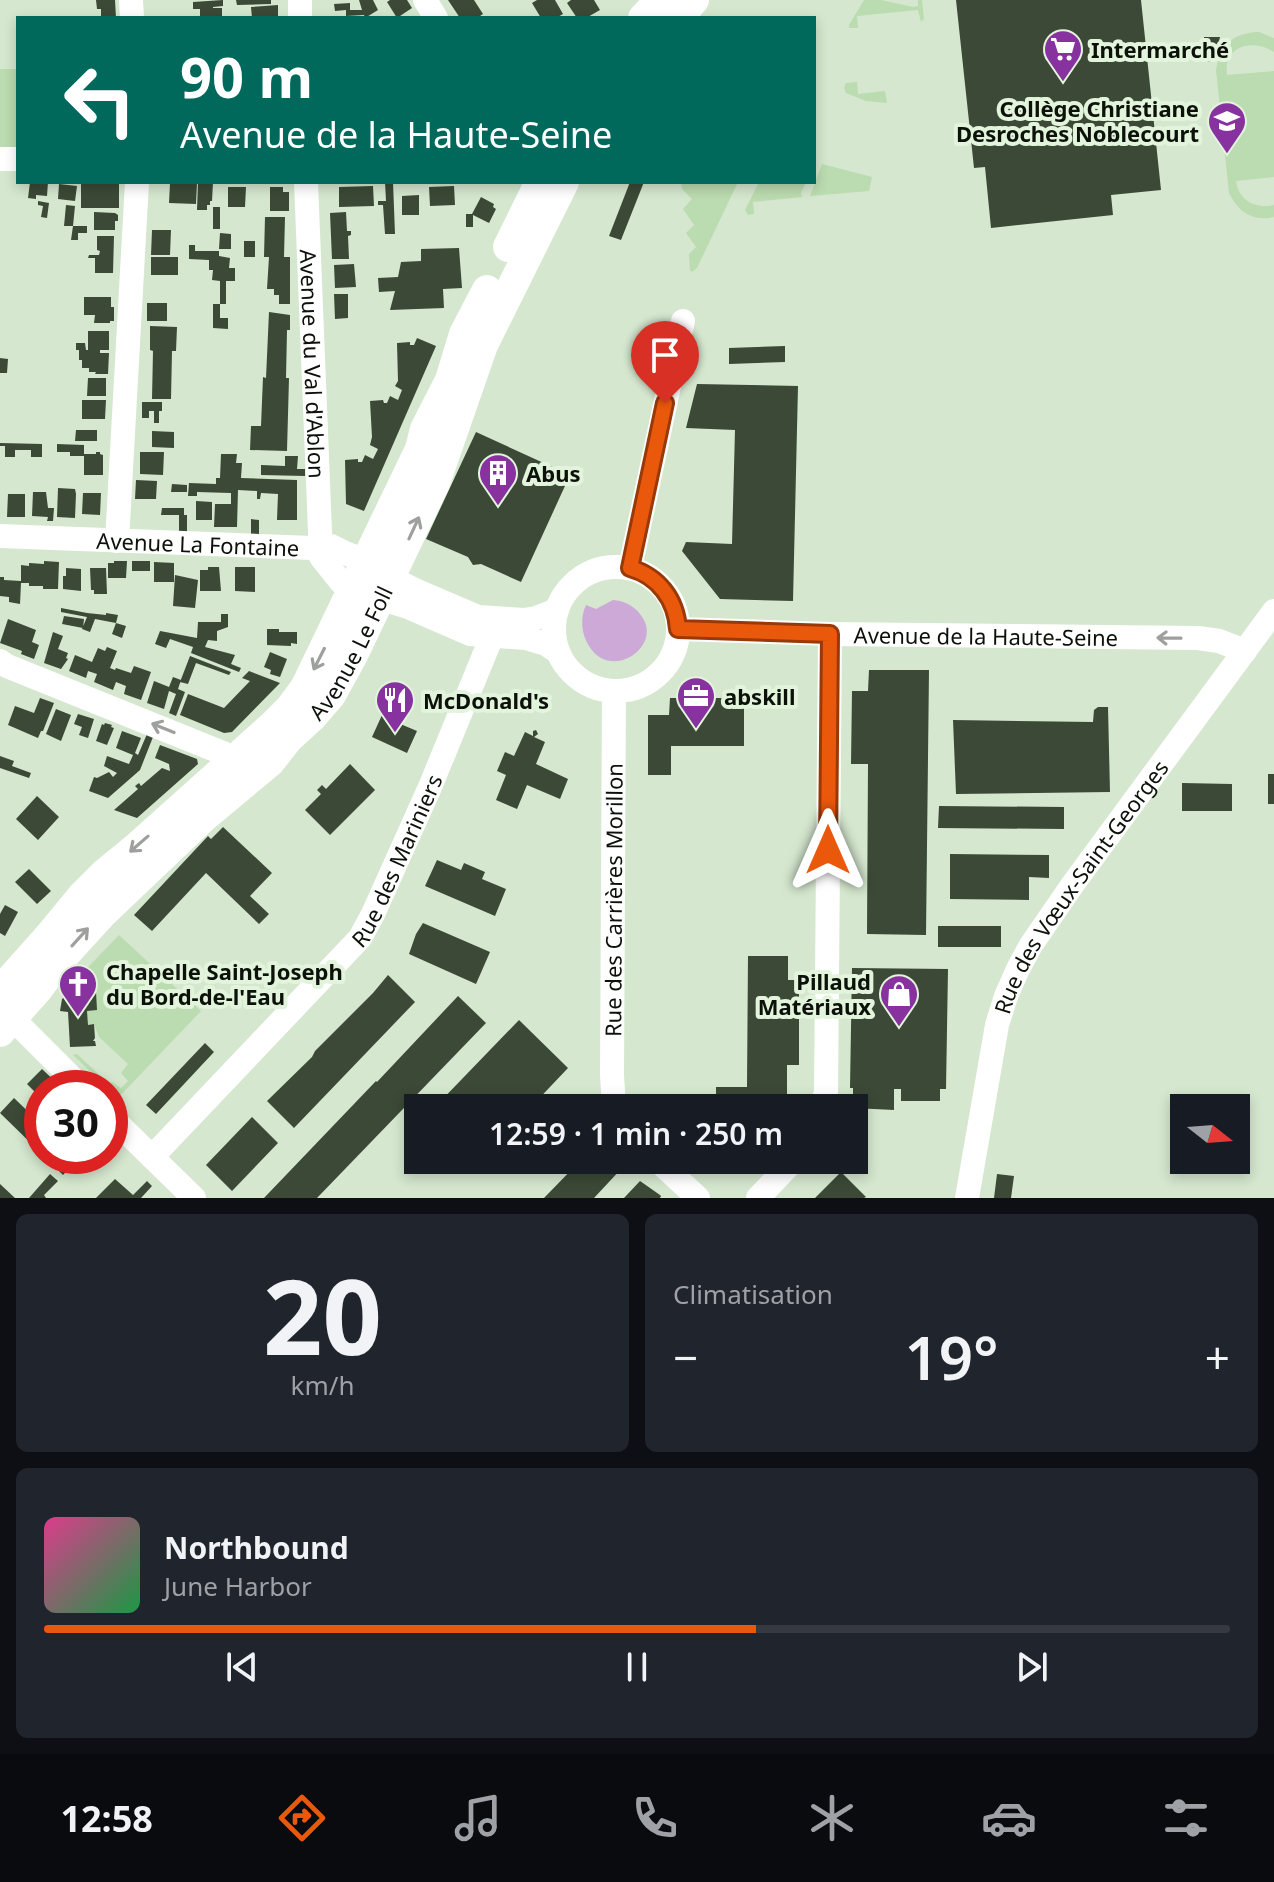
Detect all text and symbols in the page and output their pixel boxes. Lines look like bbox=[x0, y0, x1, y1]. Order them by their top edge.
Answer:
supermarket icon: Intermarché bbox=[1042, 28, 1084, 83]
place label: Intermarché bbox=[1091, 34, 1229, 64]
text: 90 m bbox=[180, 38, 313, 114]
icon: left bbox=[48, 48, 152, 152]
place label: Collège Christiane Desroches Noblecourt bbox=[956, 93, 1199, 148]
school or university icon: Collège Christiane Desroches Noblecourt bbox=[1206, 100, 1248, 155]
text: Avenue de la Haute-Seine bbox=[180, 110, 612, 159]
street label: Avenue du Val d'Ablon bbox=[294, 249, 333, 479]
pin bbox=[631, 321, 699, 403]
icon: arrive bbox=[643, 333, 687, 377]
building icon: Abus bbox=[477, 452, 519, 507]
place label: Abus bbox=[526, 458, 580, 488]
one-way arrow bbox=[407, 517, 422, 541]
street label: Avenue La Fontaine bbox=[96, 525, 300, 562]
street label: Avenue Le Foll bbox=[301, 581, 399, 726]
street label: Avenue de la Haute-Seine bbox=[854, 619, 1118, 652]
one-way arrow bbox=[1156, 630, 1183, 645]
one-way arrow bbox=[311, 647, 327, 671]
office icon: abskill bbox=[675, 675, 717, 730]
restaurant icon: McDonald's bbox=[374, 679, 416, 734]
place label: abskill bbox=[724, 681, 795, 711]
place label: McDonald's bbox=[423, 685, 549, 715]
one-way arrow bbox=[151, 720, 176, 734]
street label: Rue des Vœux-Saint-Georges bbox=[986, 754, 1175, 1017]
street label: Rue des Carrières Morillon bbox=[597, 763, 629, 1037]
street label: Rue des Mariniers bbox=[344, 770, 449, 953]
position arrow bbox=[786, 808, 870, 892]
one-way arrow bbox=[130, 835, 150, 853]
one-way arrow bbox=[71, 927, 89, 947]
place label: Chapelle Saint-Joseph du Bord-de-l'Eau bbox=[106, 956, 343, 1011]
church icon: Chapelle Saint-Joseph du Bord-de-l'Eau bbox=[57, 963, 99, 1018]
place label: Pillaud Matériaux bbox=[758, 966, 871, 1021]
shop icon: Pillaud Matériaux bbox=[878, 973, 920, 1028]
speed limit sign: 30 bbox=[24, 1070, 128, 1174]
north arrow bbox=[1170, 1094, 1250, 1174]
map controls bbox=[1170, 1094, 1250, 1174]
text: 12:59 · 1 min · 250 m bbox=[489, 1113, 783, 1154]
text: 20 bbox=[263, 1244, 382, 1385]
text: Climatisation bbox=[673, 1276, 833, 1312]
text: 19° bbox=[904, 1316, 999, 1398]
text: − bbox=[673, 1327, 698, 1387]
text: + bbox=[1205, 1327, 1230, 1387]
text: km/h bbox=[291, 1367, 354, 1403]
text: Northbound bbox=[164, 1527, 349, 1568]
text: June Harbor bbox=[164, 1568, 312, 1604]
icon: previous bbox=[220, 1645, 264, 1689]
icon: pause bbox=[615, 1645, 659, 1689]
icon: next bbox=[1010, 1645, 1054, 1689]
icon: directions bbox=[274, 1790, 330, 1846]
icon: music bbox=[450, 1790, 506, 1846]
icon: phone bbox=[627, 1790, 683, 1846]
icon: climate bbox=[804, 1790, 860, 1846]
icon: car bbox=[981, 1790, 1037, 1846]
icon: filters bbox=[1158, 1790, 1214, 1846]
text: 12:58 bbox=[60, 1794, 153, 1843]

